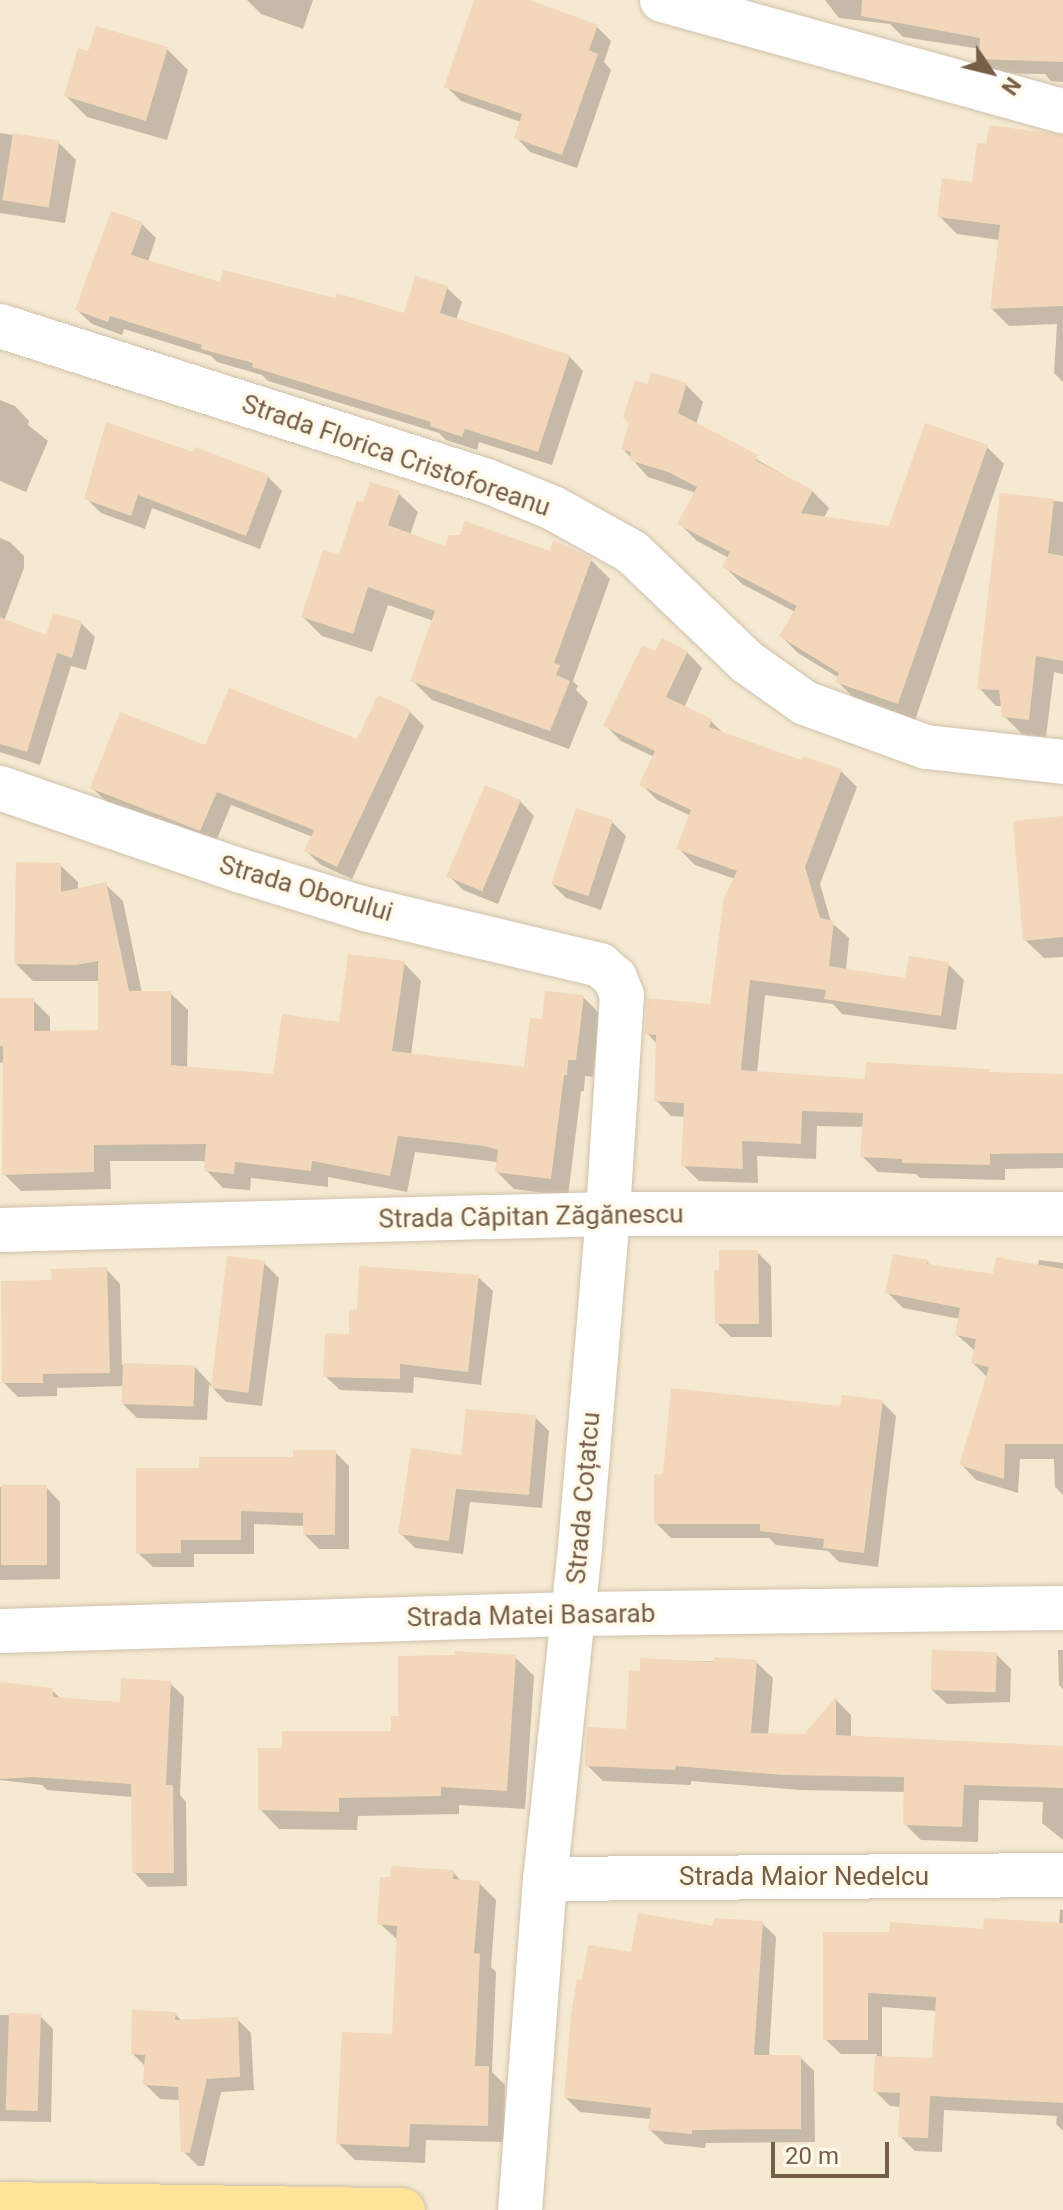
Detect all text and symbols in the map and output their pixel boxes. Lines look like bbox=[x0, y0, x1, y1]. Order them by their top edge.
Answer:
north arrow bbox=[951, 32, 1031, 112]
text: N bbox=[996, 73, 1026, 100]
street label: Strada Florica Cristoforeanu bbox=[238, 388, 554, 524]
street label: Strada Oborului bbox=[216, 849, 396, 929]
street label: Strada Căpitan Zăgănescu bbox=[378, 1199, 684, 1235]
street label: Strada Coțatcu bbox=[561, 1411, 607, 1585]
street label: Strada Matei Basarab bbox=[406, 1598, 656, 1634]
street label: Strada Maior Nedelcu bbox=[679, 1861, 929, 1893]
scale bar bbox=[775, 2126, 893, 2176]
text: 20 m bbox=[785, 2142, 839, 2170]

